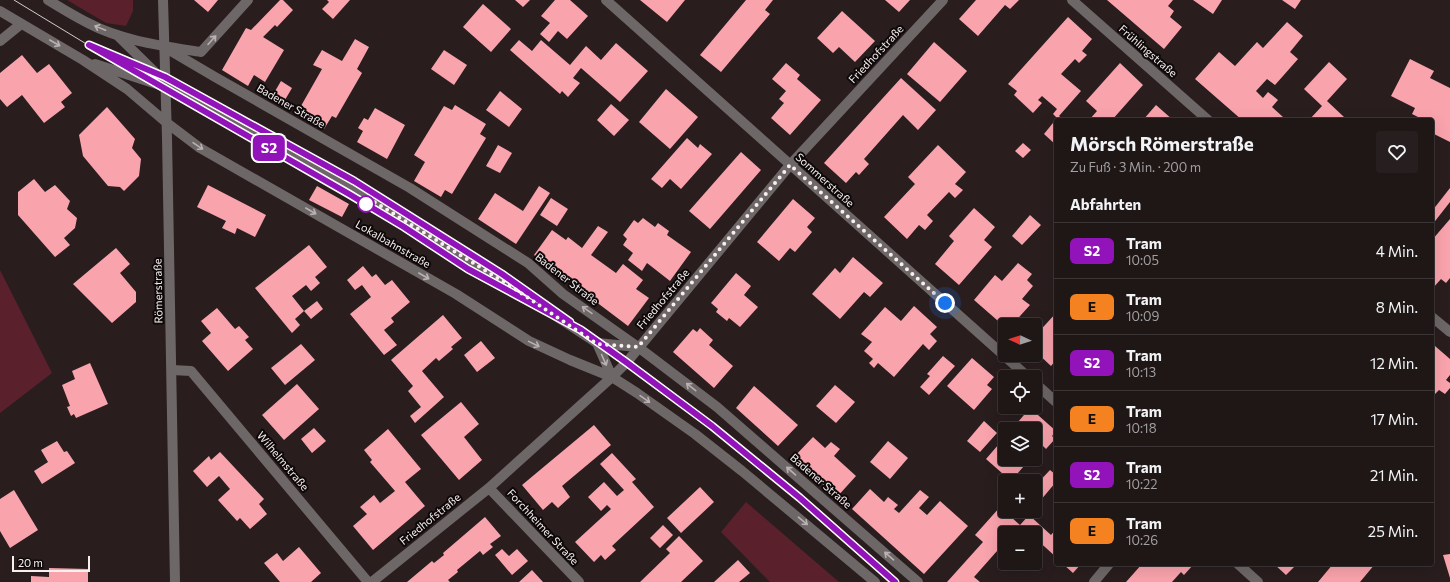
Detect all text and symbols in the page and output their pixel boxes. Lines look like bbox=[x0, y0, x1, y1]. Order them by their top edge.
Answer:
street label: Friedhofstraße bbox=[845, 22, 906, 85]
street label: Frühlingstraße bbox=[1117, 22, 1180, 80]
one-way arrow bbox=[94, 24, 106, 32]
one-way arrow bbox=[207, 35, 216, 45]
one-way arrow bbox=[49, 40, 61, 48]
street label: Badener Straße bbox=[255, 81, 328, 131]
button: heart bbox=[1376, 131, 1418, 173]
text: Mörsch Römerstraße bbox=[1070, 132, 1254, 155]
line badge: S2 bbox=[251, 135, 287, 161]
text: S2 bbox=[261, 139, 277, 156]
one-way arrow bbox=[192, 142, 203, 150]
street label: Sommerstraße bbox=[793, 150, 857, 209]
text: Zu Fuß · 3 Min. · 200 m bbox=[1070, 159, 1201, 175]
unlabelled marker bbox=[357, 195, 375, 213]
text: Abfahrten bbox=[1070, 195, 1141, 213]
one-way arrow bbox=[305, 208, 317, 216]
street label: Lokalbahnstraße bbox=[354, 217, 433, 270]
text: Tram bbox=[1126, 234, 1162, 252]
text: S2 bbox=[1084, 242, 1100, 259]
text: 4 Min. bbox=[1376, 242, 1418, 260]
street label: Badener Straße bbox=[533, 250, 602, 308]
text: 10:05 bbox=[1126, 252, 1159, 268]
street label: Römerstraße bbox=[150, 258, 165, 324]
street label: Friedhofstraße bbox=[634, 266, 692, 331]
one-way arrow bbox=[417, 272, 429, 280]
text: Tram bbox=[1126, 290, 1162, 308]
your location bbox=[935, 293, 955, 313]
text: E bbox=[1088, 298, 1096, 315]
text: 8 Min. bbox=[1376, 298, 1418, 316]
one-way arrow bbox=[581, 306, 592, 314]
text: 10:09 bbox=[1126, 308, 1159, 324]
north arrow bbox=[998, 318, 1042, 362]
map controls bbox=[998, 318, 1042, 570]
one-way arrow bbox=[528, 340, 540, 348]
text: Tram bbox=[1126, 346, 1162, 364]
one-way arrow bbox=[601, 354, 608, 366]
text: S2 bbox=[1084, 354, 1100, 371]
text: 12 Min. bbox=[1370, 354, 1418, 372]
text: 10:13 bbox=[1126, 364, 1156, 380]
button: locate bbox=[998, 370, 1042, 414]
one-way arrow bbox=[686, 383, 697, 392]
one-way arrow bbox=[639, 394, 650, 403]
text: Tram bbox=[1126, 402, 1162, 420]
text: E bbox=[1088, 410, 1096, 427]
text: 17 Min. bbox=[1370, 410, 1418, 428]
text: 10:18 bbox=[1126, 420, 1157, 436]
button: layers bbox=[998, 422, 1042, 466]
street label: Wilhelmstraße bbox=[255, 428, 312, 493]
street label: Badener Straße bbox=[788, 450, 855, 511]
text: Tram bbox=[1126, 458, 1162, 476]
text: S2 bbox=[1084, 466, 1100, 483]
text: 21 Min. bbox=[1370, 466, 1418, 484]
one-way arrow bbox=[786, 467, 796, 476]
button: + bbox=[998, 474, 1042, 518]
text: 10:22 bbox=[1126, 476, 1158, 492]
street label: Forchheimer Straße bbox=[505, 486, 582, 567]
street label: Friedhofstraße bbox=[397, 490, 463, 547]
text: Tram bbox=[1126, 514, 1162, 532]
one-way arrow bbox=[797, 517, 808, 526]
text: E bbox=[1088, 522, 1096, 539]
text: 25 Min. bbox=[1368, 522, 1418, 540]
button: − bbox=[998, 526, 1042, 570]
text: 10:26 bbox=[1126, 532, 1158, 548]
one-way arrow bbox=[884, 552, 894, 561]
scale bar bbox=[12, 554, 90, 573]
text: 20 m bbox=[18, 556, 43, 569]

